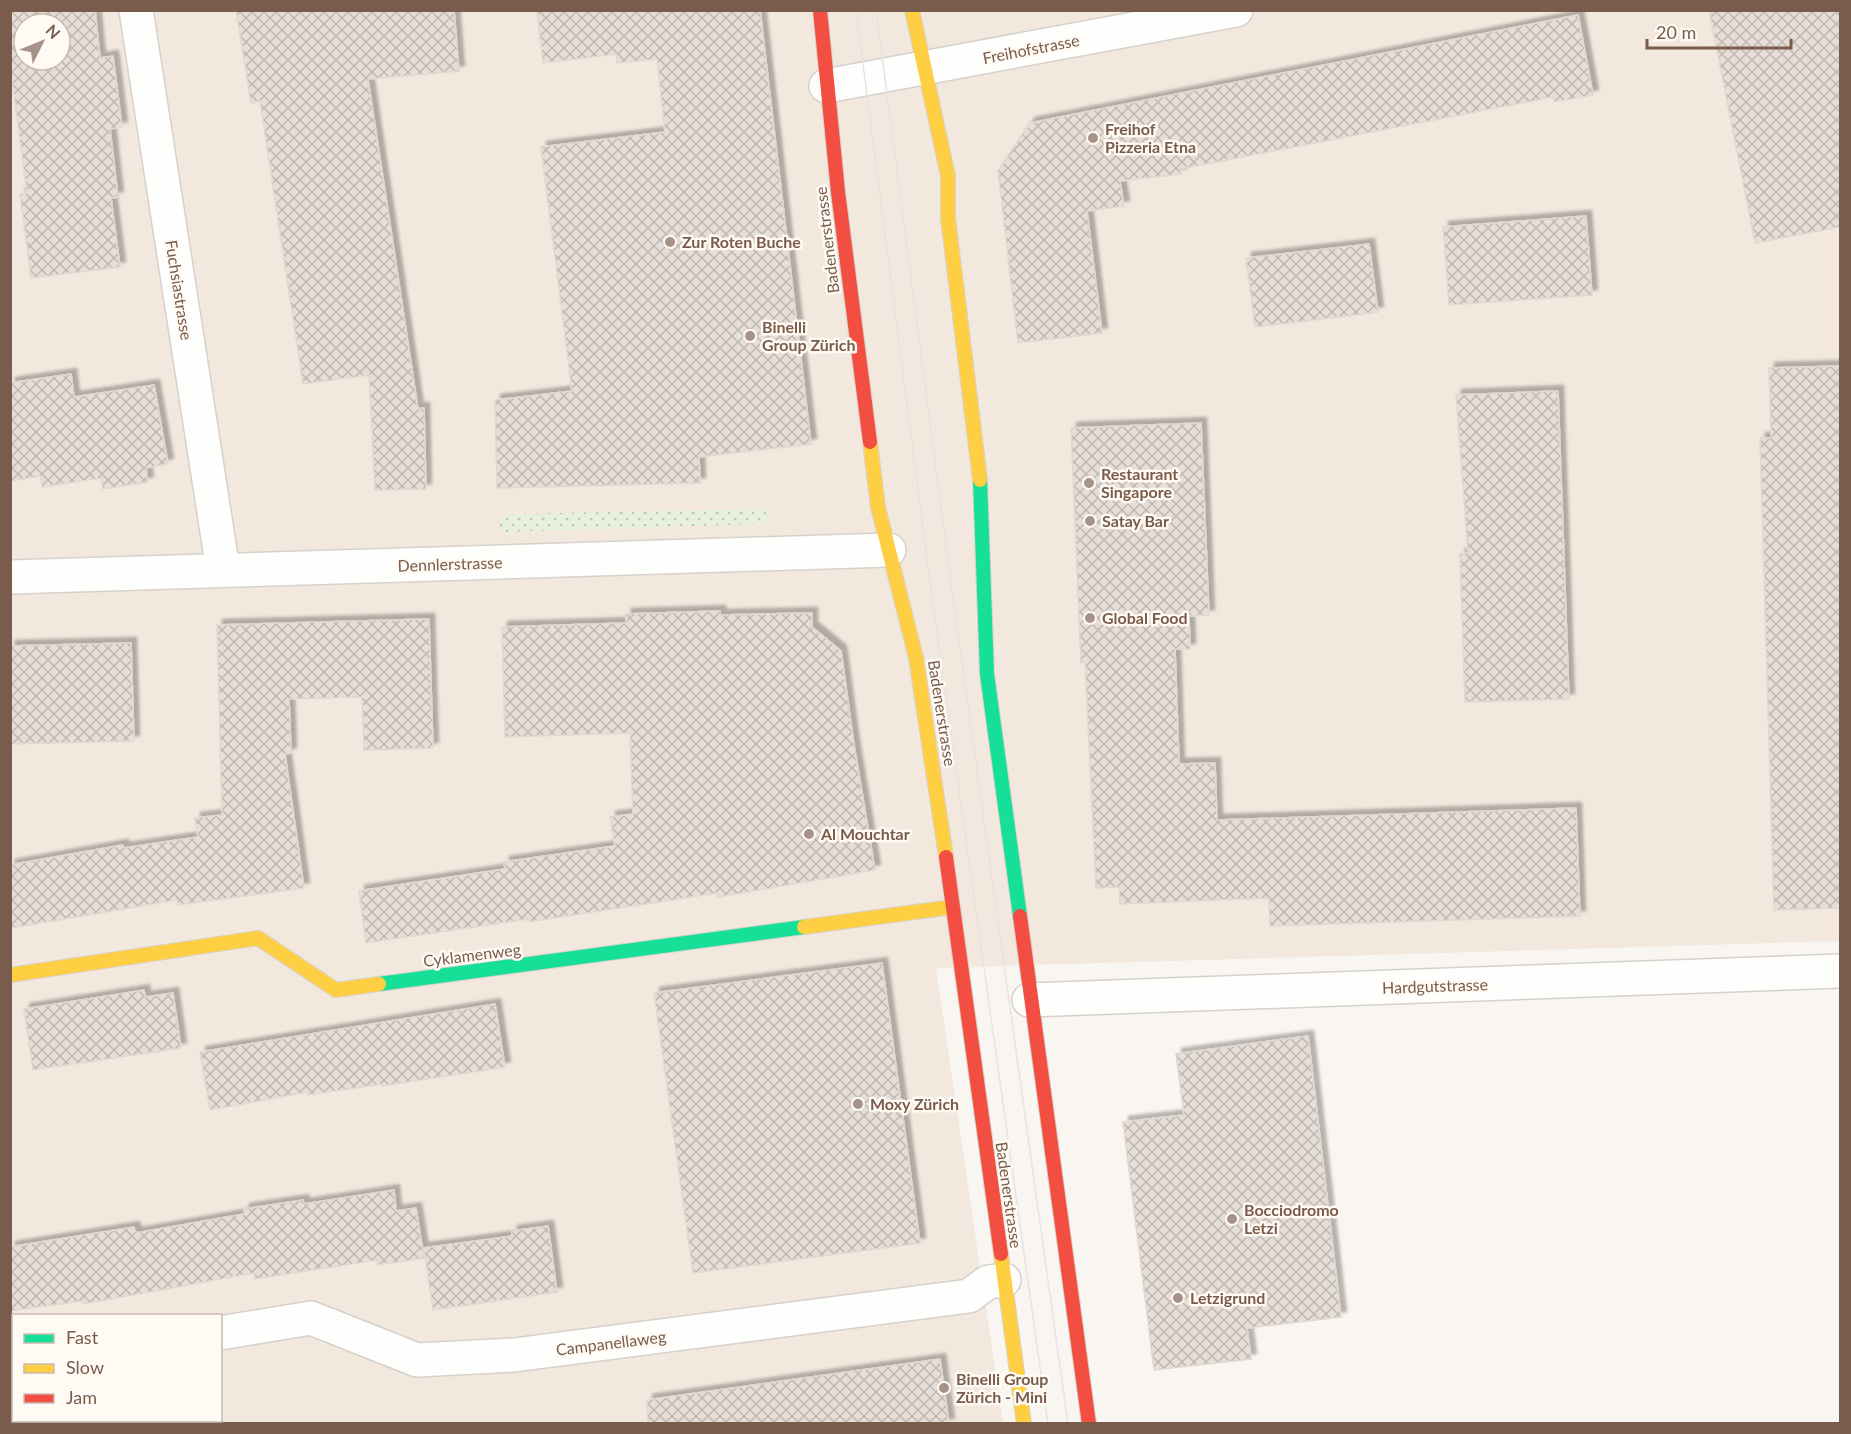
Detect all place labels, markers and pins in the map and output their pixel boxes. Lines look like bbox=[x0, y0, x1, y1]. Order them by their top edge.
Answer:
place label: Freihof Pizzeria Etna bbox=[1105, 119, 1196, 156]
marker: Freihof Pizzeria Etna bbox=[1086, 131, 1100, 145]
place label: Zur Roten Buche bbox=[682, 232, 801, 251]
marker: Zur Roten Buche bbox=[663, 235, 677, 249]
place label: Binelli Group Zürich bbox=[762, 317, 856, 354]
marker: Binelli Group Zürich bbox=[743, 329, 757, 343]
place label: Restaurant Singapore bbox=[1101, 464, 1178, 501]
marker: Restaurant Singapore bbox=[1082, 476, 1096, 490]
place label: Satay Bar bbox=[1102, 511, 1169, 530]
marker: Satay Bar bbox=[1083, 514, 1097, 528]
place label: Global Food bbox=[1102, 608, 1188, 627]
marker: Global Food bbox=[1083, 611, 1097, 625]
place label: Al Mouchtar bbox=[820, 824, 910, 843]
marker: Al Mouchtar bbox=[802, 827, 816, 841]
place label: Moxy Zürich bbox=[870, 1094, 959, 1113]
marker: Moxy Zürich bbox=[851, 1097, 865, 1111]
place label: Bocciodromo Letzi bbox=[1244, 1200, 1339, 1237]
marker: Bocciodromo Letzi bbox=[1225, 1212, 1239, 1226]
place label: Letzigrund bbox=[1190, 1288, 1265, 1307]
marker: Letzigrund bbox=[1171, 1291, 1185, 1305]
place label: Binelli Group Zürich - Mini bbox=[956, 1369, 1048, 1406]
marker: Binelli Group Zürich - Mini bbox=[937, 1381, 951, 1395]

